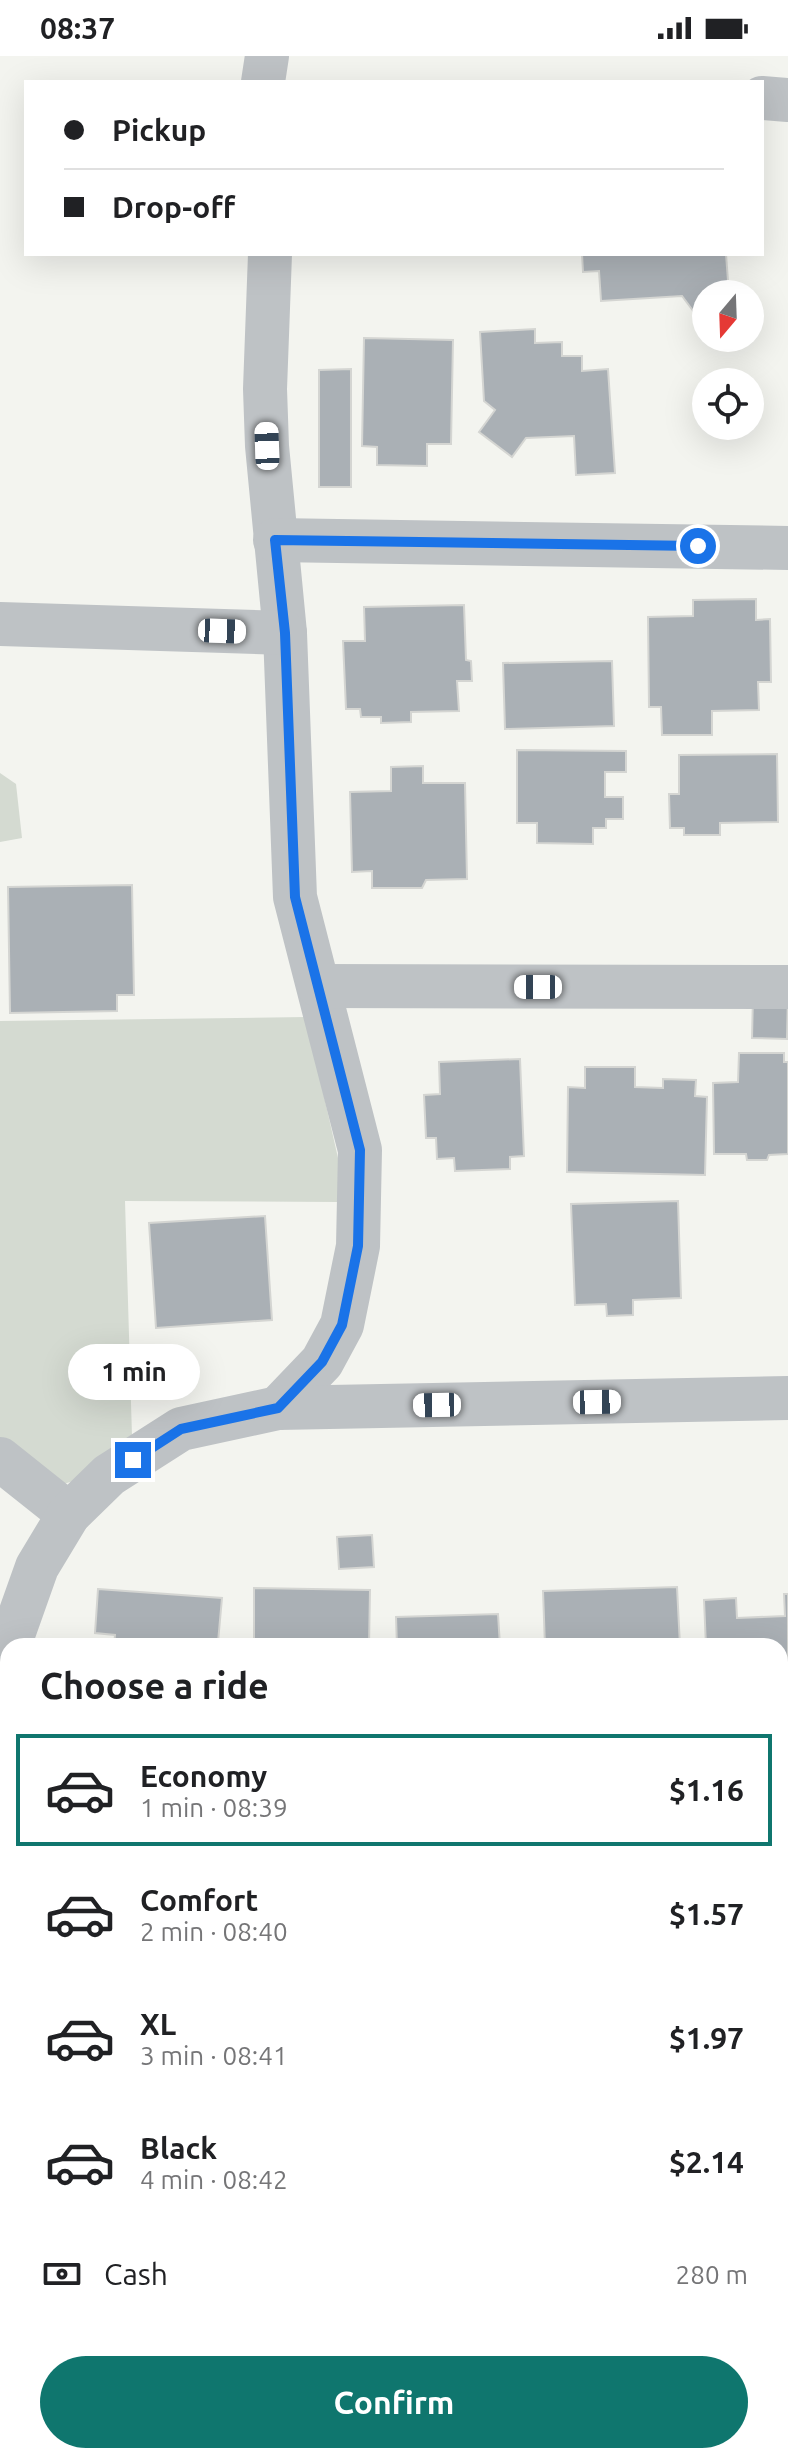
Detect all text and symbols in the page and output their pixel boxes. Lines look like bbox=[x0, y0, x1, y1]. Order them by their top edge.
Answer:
text: 08:37 bbox=[40, 11, 115, 45]
text: Pickup bbox=[112, 113, 206, 147]
text: Drop-off bbox=[112, 190, 235, 224]
north arrow bbox=[692, 280, 764, 352]
map controls bbox=[692, 280, 764, 440]
button: locate bbox=[692, 368, 764, 440]
car bbox=[254, 422, 280, 470]
route start bbox=[680, 528, 716, 564]
car bbox=[198, 618, 246, 644]
car bbox=[514, 975, 562, 999]
callout: 1 min bbox=[67, 1344, 199, 1400]
text: 1 min bbox=[101, 1357, 167, 1386]
car bbox=[573, 1390, 621, 1414]
car bbox=[413, 1393, 461, 1417]
route end bbox=[115, 1442, 151, 1478]
text: Choose a ride bbox=[40, 1665, 269, 1706]
icon: car bbox=[44, 1754, 116, 1826]
text: Economy bbox=[140, 1759, 267, 1793]
text: $1.16 bbox=[669, 1773, 744, 1807]
text: 1 min · 08:39 bbox=[140, 1793, 288, 1822]
icon: car bbox=[44, 1878, 116, 1950]
text: Comfort bbox=[140, 1883, 258, 1917]
text: $1.57 bbox=[669, 1897, 744, 1931]
text: 2 min · 08:40 bbox=[140, 1917, 288, 1946]
icon: car bbox=[44, 2002, 116, 2074]
text: XL bbox=[140, 2007, 176, 2041]
text: $1.97 bbox=[669, 2021, 744, 2055]
text: 3 min · 08:41 bbox=[140, 2041, 288, 2070]
icon: car bbox=[44, 2126, 116, 2198]
text: Black bbox=[140, 2131, 217, 2165]
text: $2.14 bbox=[669, 2145, 744, 2179]
text: 4 min · 08:42 bbox=[140, 2165, 288, 2194]
icon: cash bbox=[40, 2252, 84, 2296]
text: Cash bbox=[104, 2257, 168, 2291]
text: 280 m bbox=[676, 2260, 748, 2289]
button: Confirm bbox=[40, 2356, 748, 2448]

